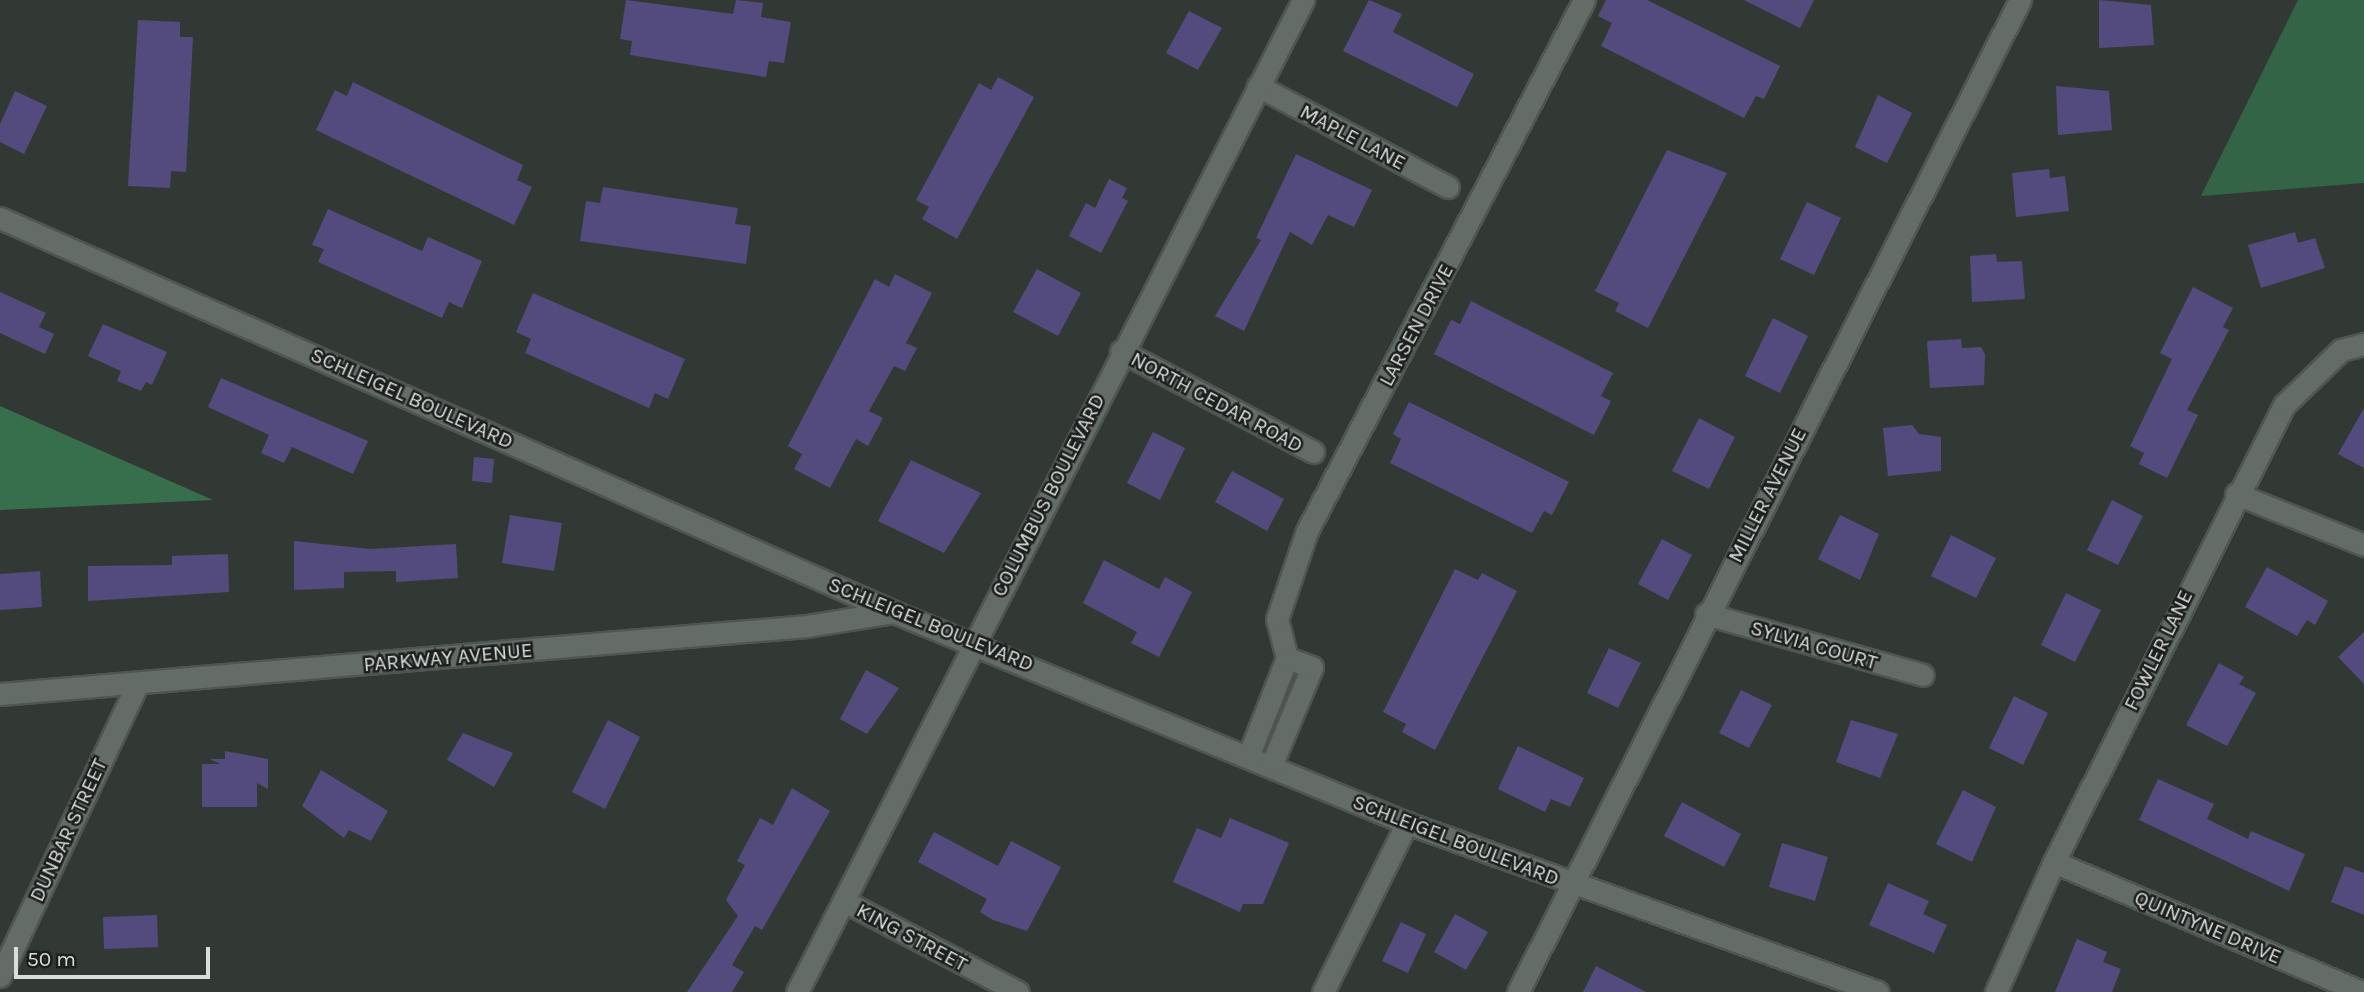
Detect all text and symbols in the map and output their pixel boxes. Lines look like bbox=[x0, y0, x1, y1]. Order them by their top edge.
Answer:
street label: MAPLE LANE bbox=[1296, 99, 1410, 175]
street label: LARSEN DRIVE bbox=[1373, 260, 1459, 390]
street label: SCHLEIGEL BOULEVARD bbox=[307, 342, 517, 454]
street label: NORTH CEDAR ROAD bbox=[1127, 346, 1307, 458]
street label: COLUMBUS BOULEVARD bbox=[986, 389, 1110, 601]
street label: MILLER AVENUE bbox=[1722, 423, 1812, 567]
street label: SCHLEIGEL BOULEVARD bbox=[825, 571, 1037, 677]
street label: FOWLER LANE bbox=[2118, 586, 2198, 714]
street label: SYLVIA COURT bbox=[1748, 615, 1880, 675]
street label: PARKWAY AVENUE bbox=[362, 637, 534, 677]
street label: DUNBAR STREET bbox=[24, 754, 112, 906]
street label: SCHLEIGEL BOULEVARD bbox=[1349, 789, 1563, 891]
street label: QUINTYNE DRIVE bbox=[2131, 885, 2285, 969]
street label: KING STREET bbox=[852, 897, 972, 977]
scale bar bbox=[18, 932, 214, 976]
text: 50 m bbox=[27, 947, 76, 971]

